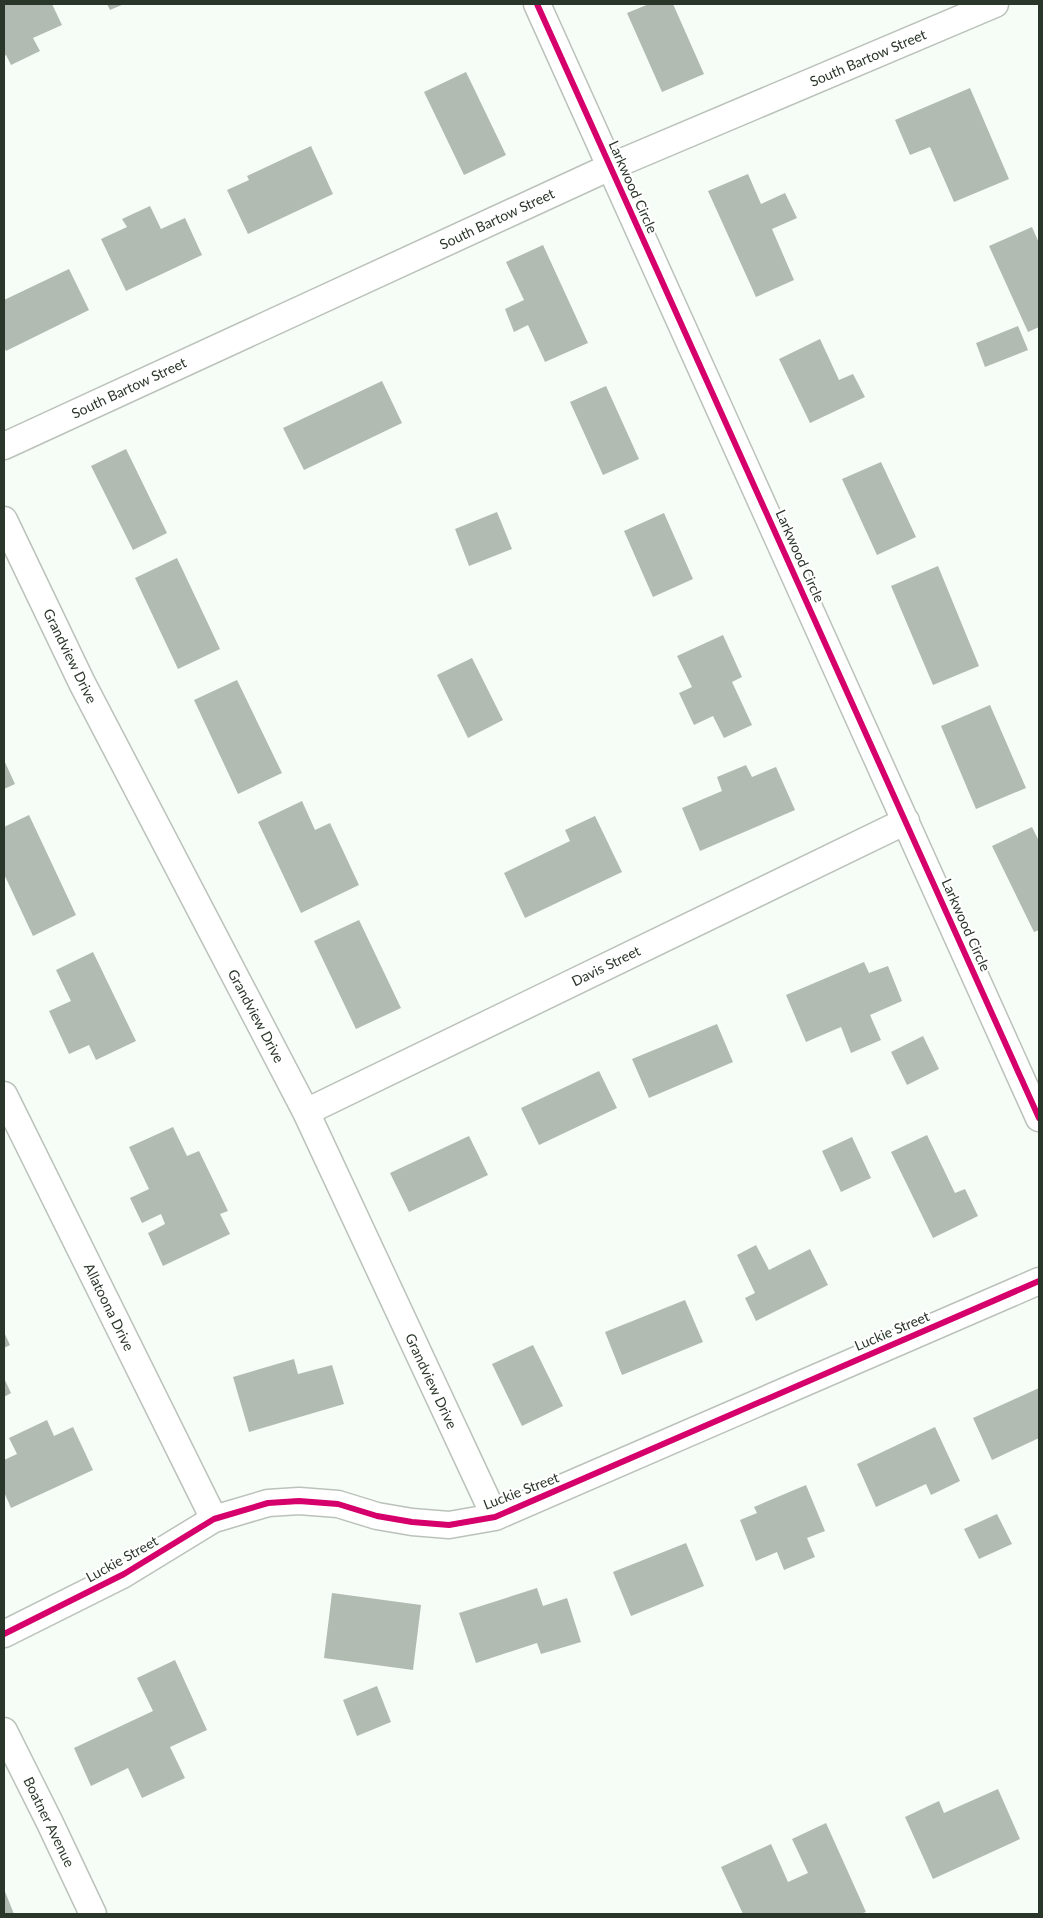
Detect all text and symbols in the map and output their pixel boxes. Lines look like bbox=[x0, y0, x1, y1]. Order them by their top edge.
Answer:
street label: South Bartow Street bbox=[807, 25, 929, 90]
street label: Larkwood Circle bbox=[605, 138, 661, 236]
street label: South Bartow Street bbox=[437, 184, 557, 253]
street label: South Bartow Street bbox=[69, 353, 189, 422]
street label: Larkwood Circle bbox=[772, 507, 828, 605]
street label: Grandview Drive bbox=[40, 606, 101, 706]
street label: Larkwood Circle bbox=[938, 876, 994, 974]
street label: Davis Street bbox=[569, 942, 643, 989]
street label: Grandview Drive bbox=[225, 966, 288, 1065]
street label: Allatoona Drive bbox=[81, 1260, 138, 1353]
street label: Luckie Street bbox=[852, 1307, 932, 1354]
street label: Grandview Drive bbox=[402, 1330, 461, 1431]
street label: Luckie Street bbox=[481, 1468, 561, 1513]
street label: Luckie Street bbox=[83, 1532, 161, 1585]
street label: Boatner Avenue bbox=[20, 1774, 79, 1870]

